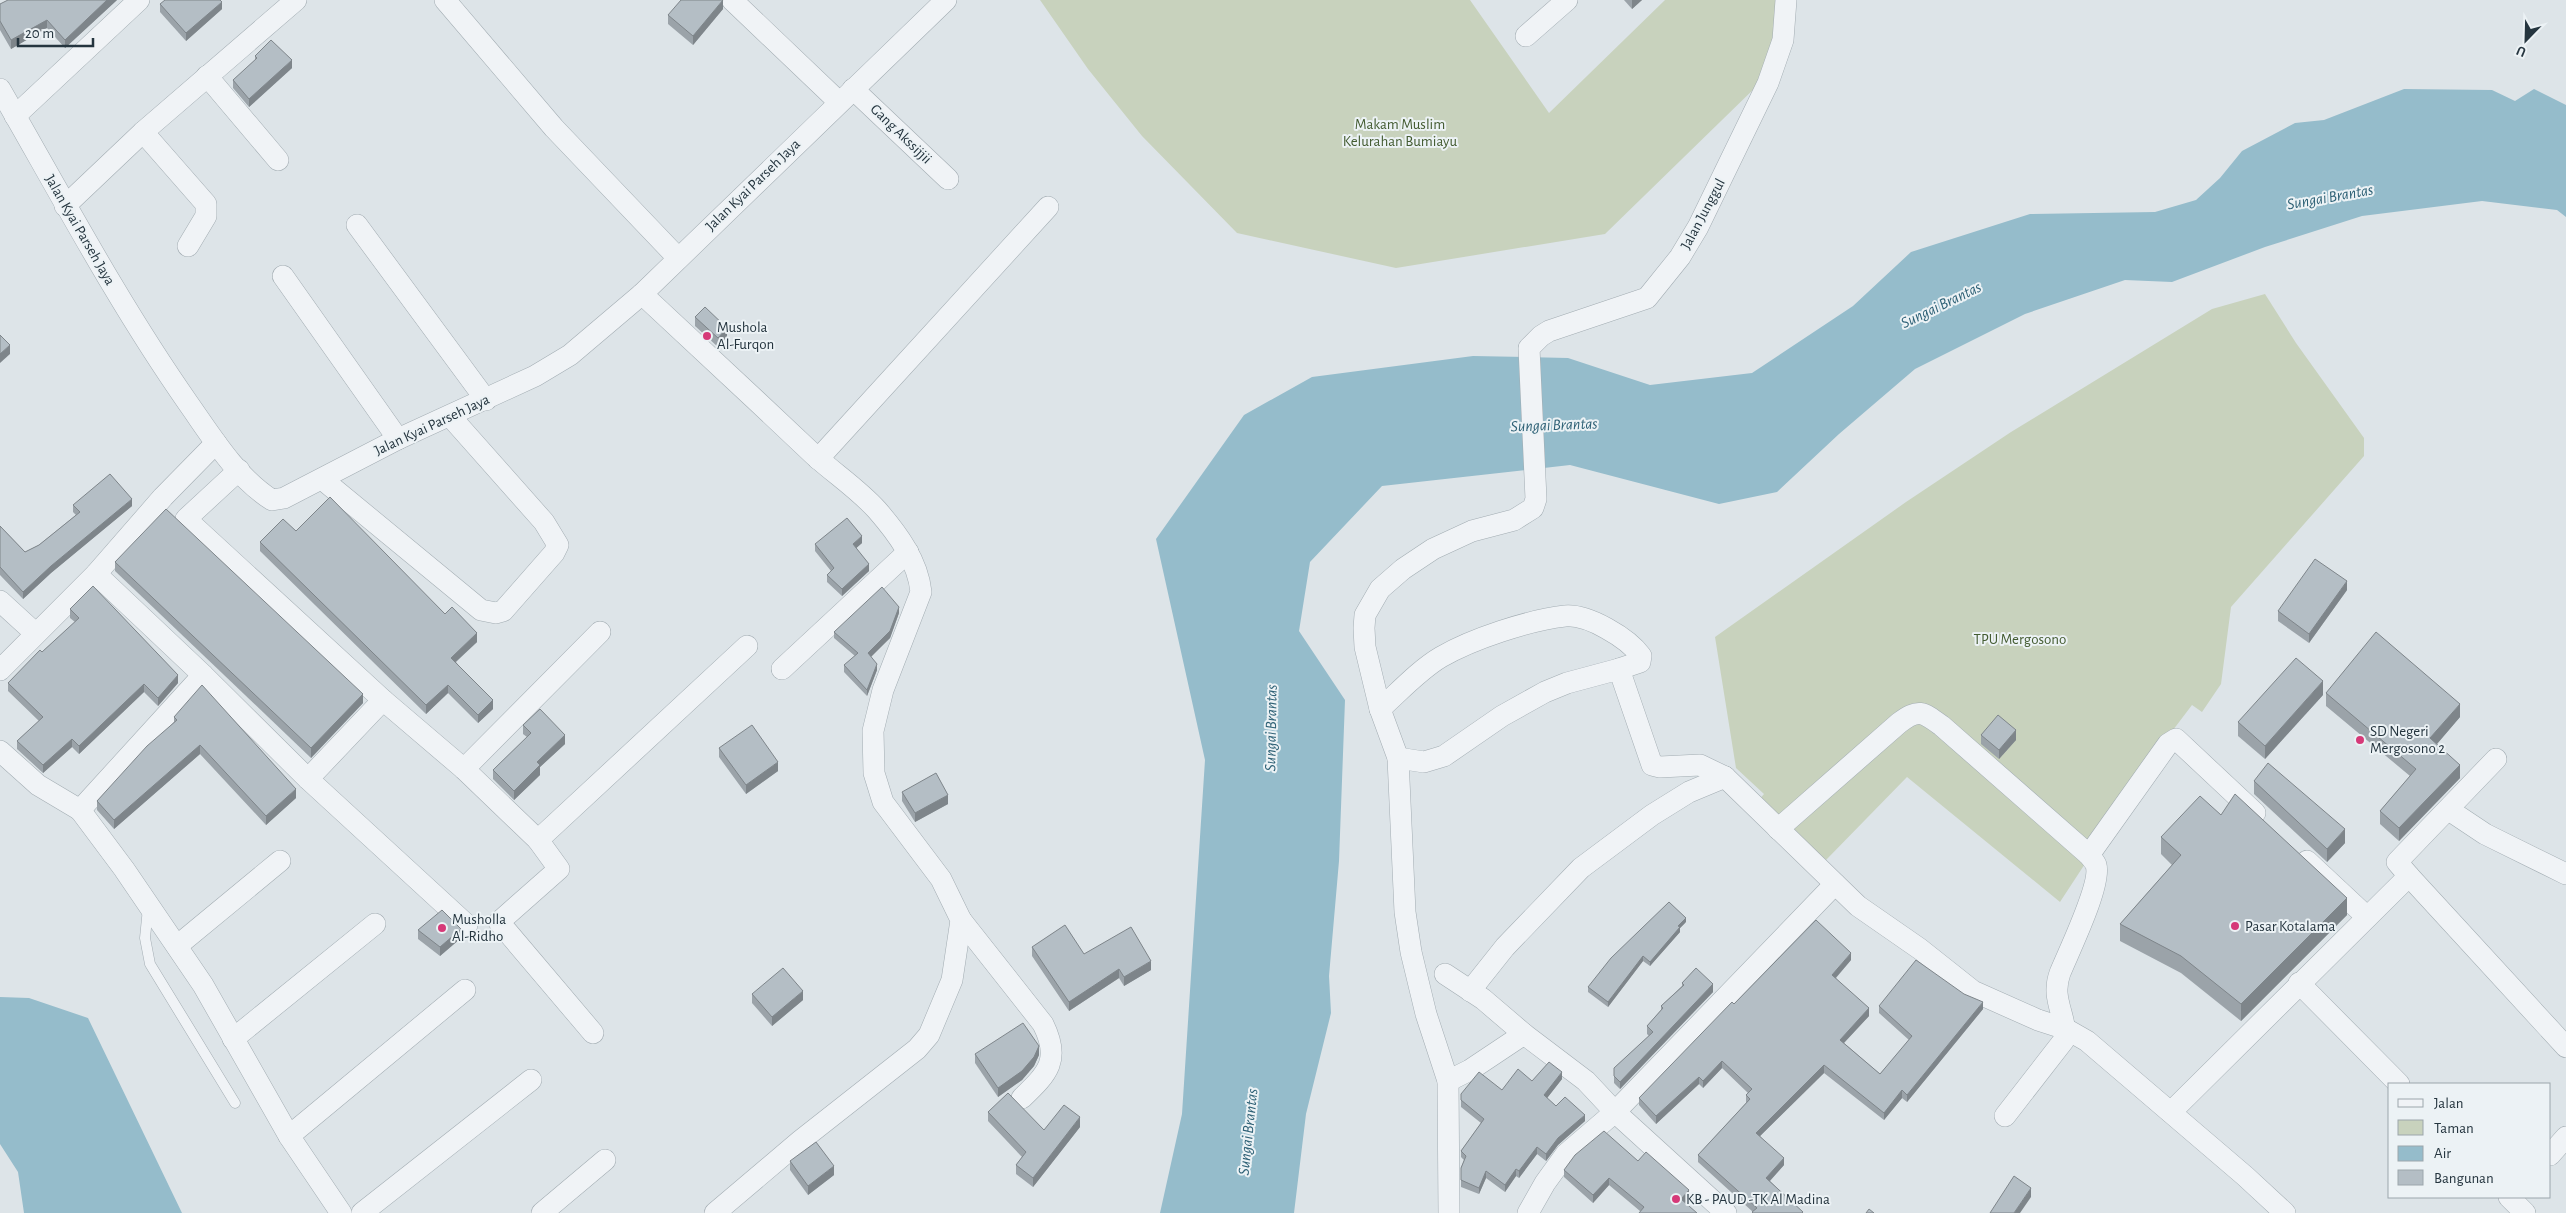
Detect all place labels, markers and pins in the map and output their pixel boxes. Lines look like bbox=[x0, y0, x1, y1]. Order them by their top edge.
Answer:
place label: Mushola Al-Furqon bbox=[717, 320, 774, 352]
marker: Mushola Al-Furqon bbox=[701, 330, 713, 342]
place label: SD Negeri Mergosono 2 bbox=[2370, 724, 2445, 756]
marker: SD Negeri Mergosono 2 bbox=[2354, 734, 2366, 746]
place label: Musholla Al-Ridho bbox=[452, 912, 506, 944]
place label: Pasar Kotalama bbox=[2245, 919, 2335, 934]
marker: Pasar Kotalama bbox=[2229, 920, 2241, 932]
marker: Musholla Al-Ridho bbox=[436, 922, 448, 934]
place label: KB - PAUD -TK Al Madina bbox=[1686, 1192, 1830, 1207]
marker: KB - PAUD -TK Al Madina bbox=[1670, 1193, 1682, 1205]

